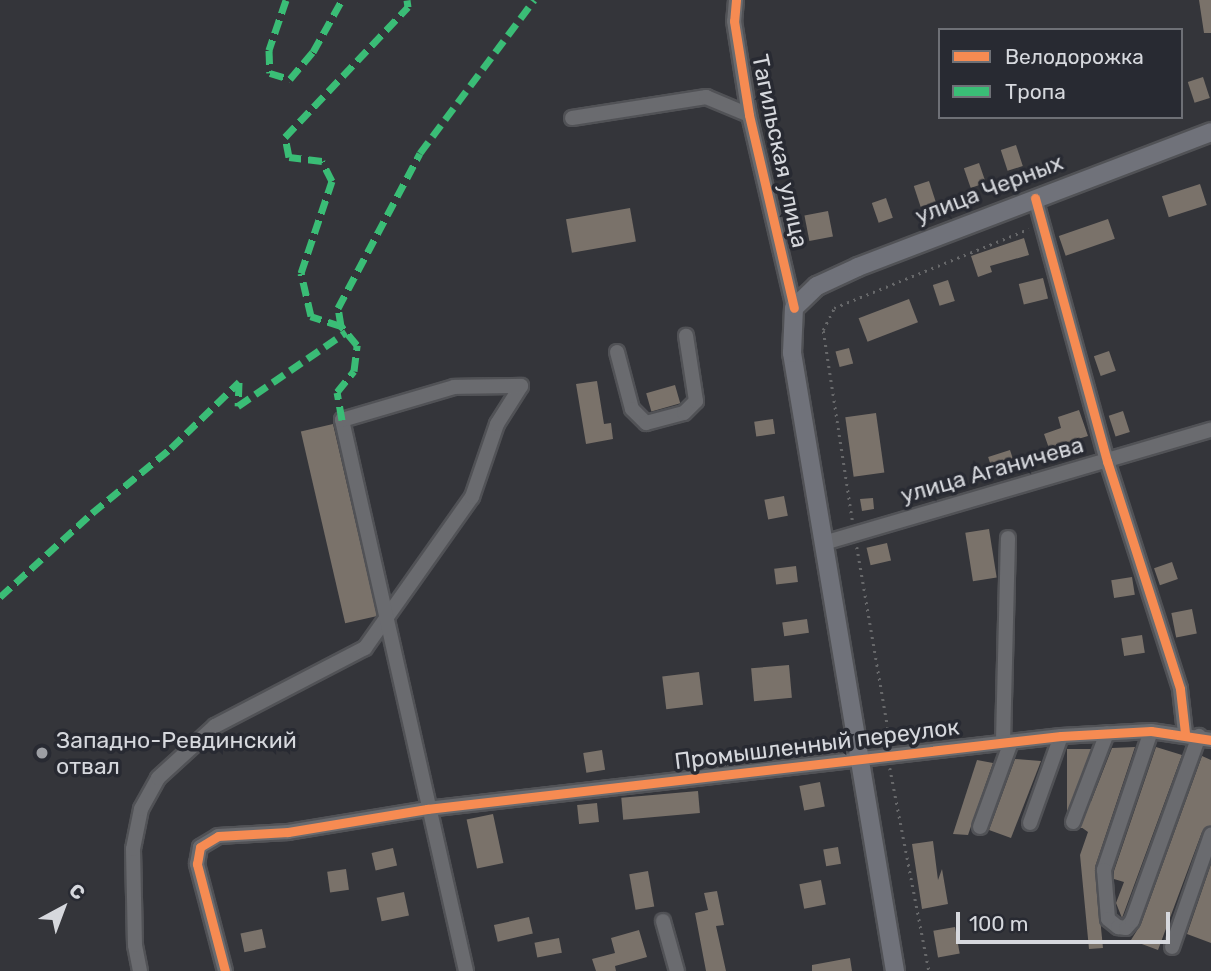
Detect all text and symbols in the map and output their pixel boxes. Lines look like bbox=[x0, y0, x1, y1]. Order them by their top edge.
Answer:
legend bbox=[938, 28, 1183, 119]
text: Велодорожка bbox=[1005, 44, 1144, 69]
street label: Тагильская улица bbox=[746, 52, 814, 250]
text: Тропа bbox=[1005, 79, 1066, 104]
street label: улица Черных bbox=[911, 148, 1067, 230]
street label: улица Аганичева bbox=[897, 431, 1087, 509]
street label: Промышленный переулок bbox=[673, 713, 961, 775]
place label: Западно-Ревдинский отвал bbox=[56, 726, 297, 780]
marker: Западно-Ревдинский отвал bbox=[34, 745, 50, 761]
north arrow bbox=[28, 873, 98, 943]
text: С bbox=[65, 879, 90, 905]
scale bar bbox=[959, 898, 1172, 942]
text: 100 m bbox=[969, 911, 1028, 936]

